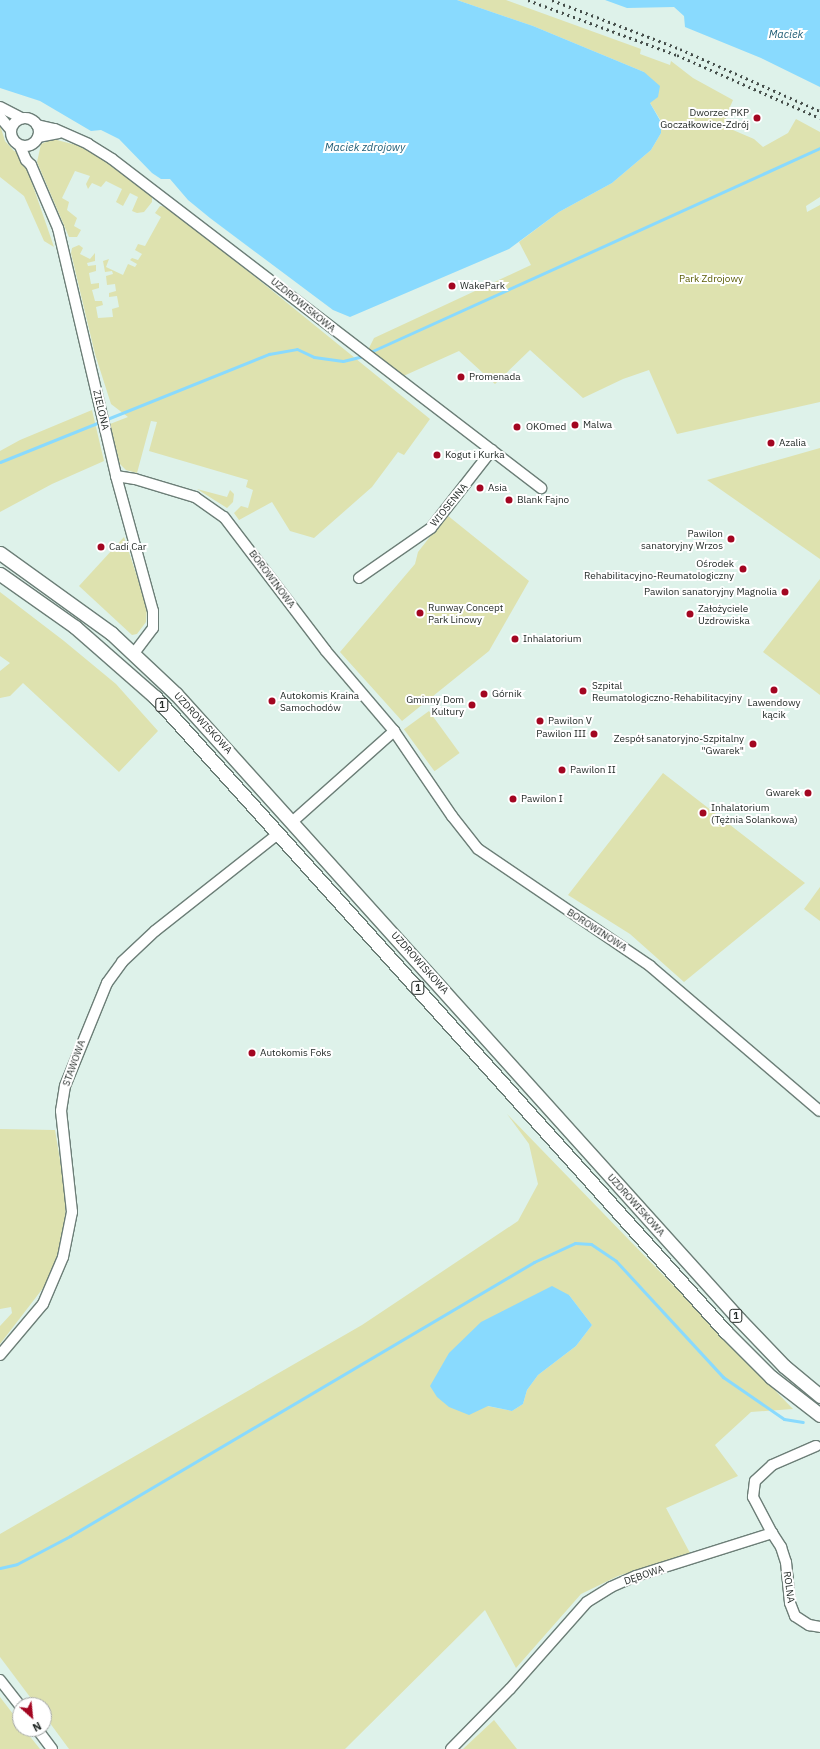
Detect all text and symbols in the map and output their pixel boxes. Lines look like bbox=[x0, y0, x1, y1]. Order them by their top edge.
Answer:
water label: Maciek bbox=[769, 27, 803, 41]
place label: Dworzec PKP Goczałkowice-Zdrój bbox=[660, 106, 749, 130]
marker: Dworzec PKP Goczałkowice-Zdrój bbox=[752, 113, 762, 123]
water label: Maciek zdrojowy bbox=[325, 140, 405, 154]
park label: Park Zdrojowy bbox=[679, 273, 743, 285]
street label: UZDROWISKOWA bbox=[268, 275, 338, 335]
place label: WakePark bbox=[460, 280, 505, 292]
marker: WakePark bbox=[447, 281, 457, 291]
place label: Promenada bbox=[469, 371, 521, 383]
marker: Promenada bbox=[456, 372, 466, 382]
street label: ZIELONA bbox=[91, 389, 111, 431]
place label: Malwa bbox=[583, 419, 612, 431]
marker: Malwa bbox=[570, 420, 580, 430]
marker: OKOmed bbox=[511, 421, 523, 433]
place label: OKOmed bbox=[526, 421, 566, 433]
place label: Azalia bbox=[779, 437, 806, 449]
marker: Azalia bbox=[766, 438, 776, 448]
place label: Kogut i Kurka bbox=[445, 449, 504, 461]
marker: Kogut i Kurka bbox=[432, 450, 442, 460]
street label: WIOSENNA bbox=[428, 481, 470, 529]
place label: Asia bbox=[488, 482, 507, 494]
marker: Asia bbox=[475, 483, 485, 493]
place label: Blank Fajno bbox=[517, 494, 569, 506]
marker: Blank Fajno bbox=[504, 495, 514, 505]
place label: Pawilon sanatoryjny Wrzos bbox=[641, 527, 723, 550]
marker: Pawilon sanatoryjny Wrzos bbox=[726, 534, 736, 544]
place label: Cadi Car bbox=[109, 541, 146, 553]
marker: Cadi Car bbox=[96, 542, 106, 552]
street label: BOROWINOWA bbox=[246, 548, 298, 610]
place label: Ośrodek Rehabilitacyjno-Reumatologiczny bbox=[584, 557, 734, 580]
marker: Ośrodek Rehabilitacyjno-Reumatologiczny bbox=[737, 563, 749, 575]
place label: Pawilon sanatoryjny Magnolia bbox=[644, 586, 777, 598]
marker: Pawilon sanatoryjny Magnolia bbox=[780, 587, 790, 597]
place label: Runway Concept Park Linowy bbox=[428, 601, 503, 624]
place label: Założyciele Uzdrowiska bbox=[698, 602, 750, 626]
marker: Runway Concept Park Linowy bbox=[415, 608, 425, 618]
marker: Założyciele Uzdrowiska bbox=[685, 609, 695, 619]
place label: Inhalatorium bbox=[523, 633, 581, 645]
marker: Inhalatorium bbox=[510, 634, 520, 644]
place label: Szpital Reumatologiczno-Rehabilitacyjny bbox=[592, 679, 742, 702]
marker: Szpital Reumatologiczno-Rehabilitacyjny bbox=[577, 685, 589, 697]
marker: Lawendowy kącik bbox=[769, 685, 779, 695]
place label: Górnik bbox=[492, 688, 522, 700]
place label: Autokomis Kraina Samochodów bbox=[280, 689, 359, 712]
marker: Górnik bbox=[479, 689, 489, 699]
street label: UZDROWISKOWA bbox=[171, 690, 235, 756]
place label: Gminny Dom Kultury bbox=[406, 693, 464, 716]
marker: Autokomis Kraina Samochodów bbox=[267, 696, 277, 706]
place label: Lawendowy kącik bbox=[747, 696, 801, 720]
road number: 1 bbox=[155, 698, 169, 712]
marker: Gminny Dom Kultury bbox=[467, 700, 477, 710]
place label: Pawilon V bbox=[548, 715, 592, 727]
marker: Pawilon V bbox=[535, 716, 545, 726]
place label: Pawilon III bbox=[536, 728, 586, 740]
marker: Pawilon III bbox=[589, 729, 599, 739]
place label: Zespół sanatoryjno-Szpitalny "Gwarek" bbox=[614, 732, 744, 756]
marker: Zespół sanatoryjno-Szpitalny "Gwarek" bbox=[747, 738, 759, 750]
place label: Pawilon II bbox=[570, 764, 616, 776]
marker: Pawilon II bbox=[557, 765, 567, 775]
place label: Gwarek bbox=[766, 787, 800, 799]
marker: Gwarek bbox=[803, 788, 813, 798]
place label: Pawilon I bbox=[521, 793, 563, 805]
marker: Pawilon I bbox=[508, 794, 518, 804]
place label: Inhalatorium (Tężnia Solankowa) bbox=[711, 801, 798, 824]
marker: Inhalatorium (Tężnia Solankowa) bbox=[698, 808, 708, 818]
street label: BOROWINOWA bbox=[565, 906, 629, 954]
street label: UZDROWISKOWA bbox=[389, 929, 451, 997]
road number: 1 bbox=[411, 981, 425, 995]
street label: STAWOWA bbox=[60, 1038, 88, 1088]
place label: Autokomis Foks bbox=[260, 1047, 331, 1059]
marker: Autokomis Foks bbox=[247, 1048, 257, 1058]
street label: UZDROWISKOWA bbox=[605, 1171, 667, 1239]
road number: 1 bbox=[729, 1309, 743, 1323]
street label: DĘBOWA bbox=[622, 1563, 666, 1587]
street label: ROLNA bbox=[781, 1570, 797, 1604]
north arrow bbox=[12, 1697, 52, 1737]
text: N bbox=[30, 1719, 44, 1735]

